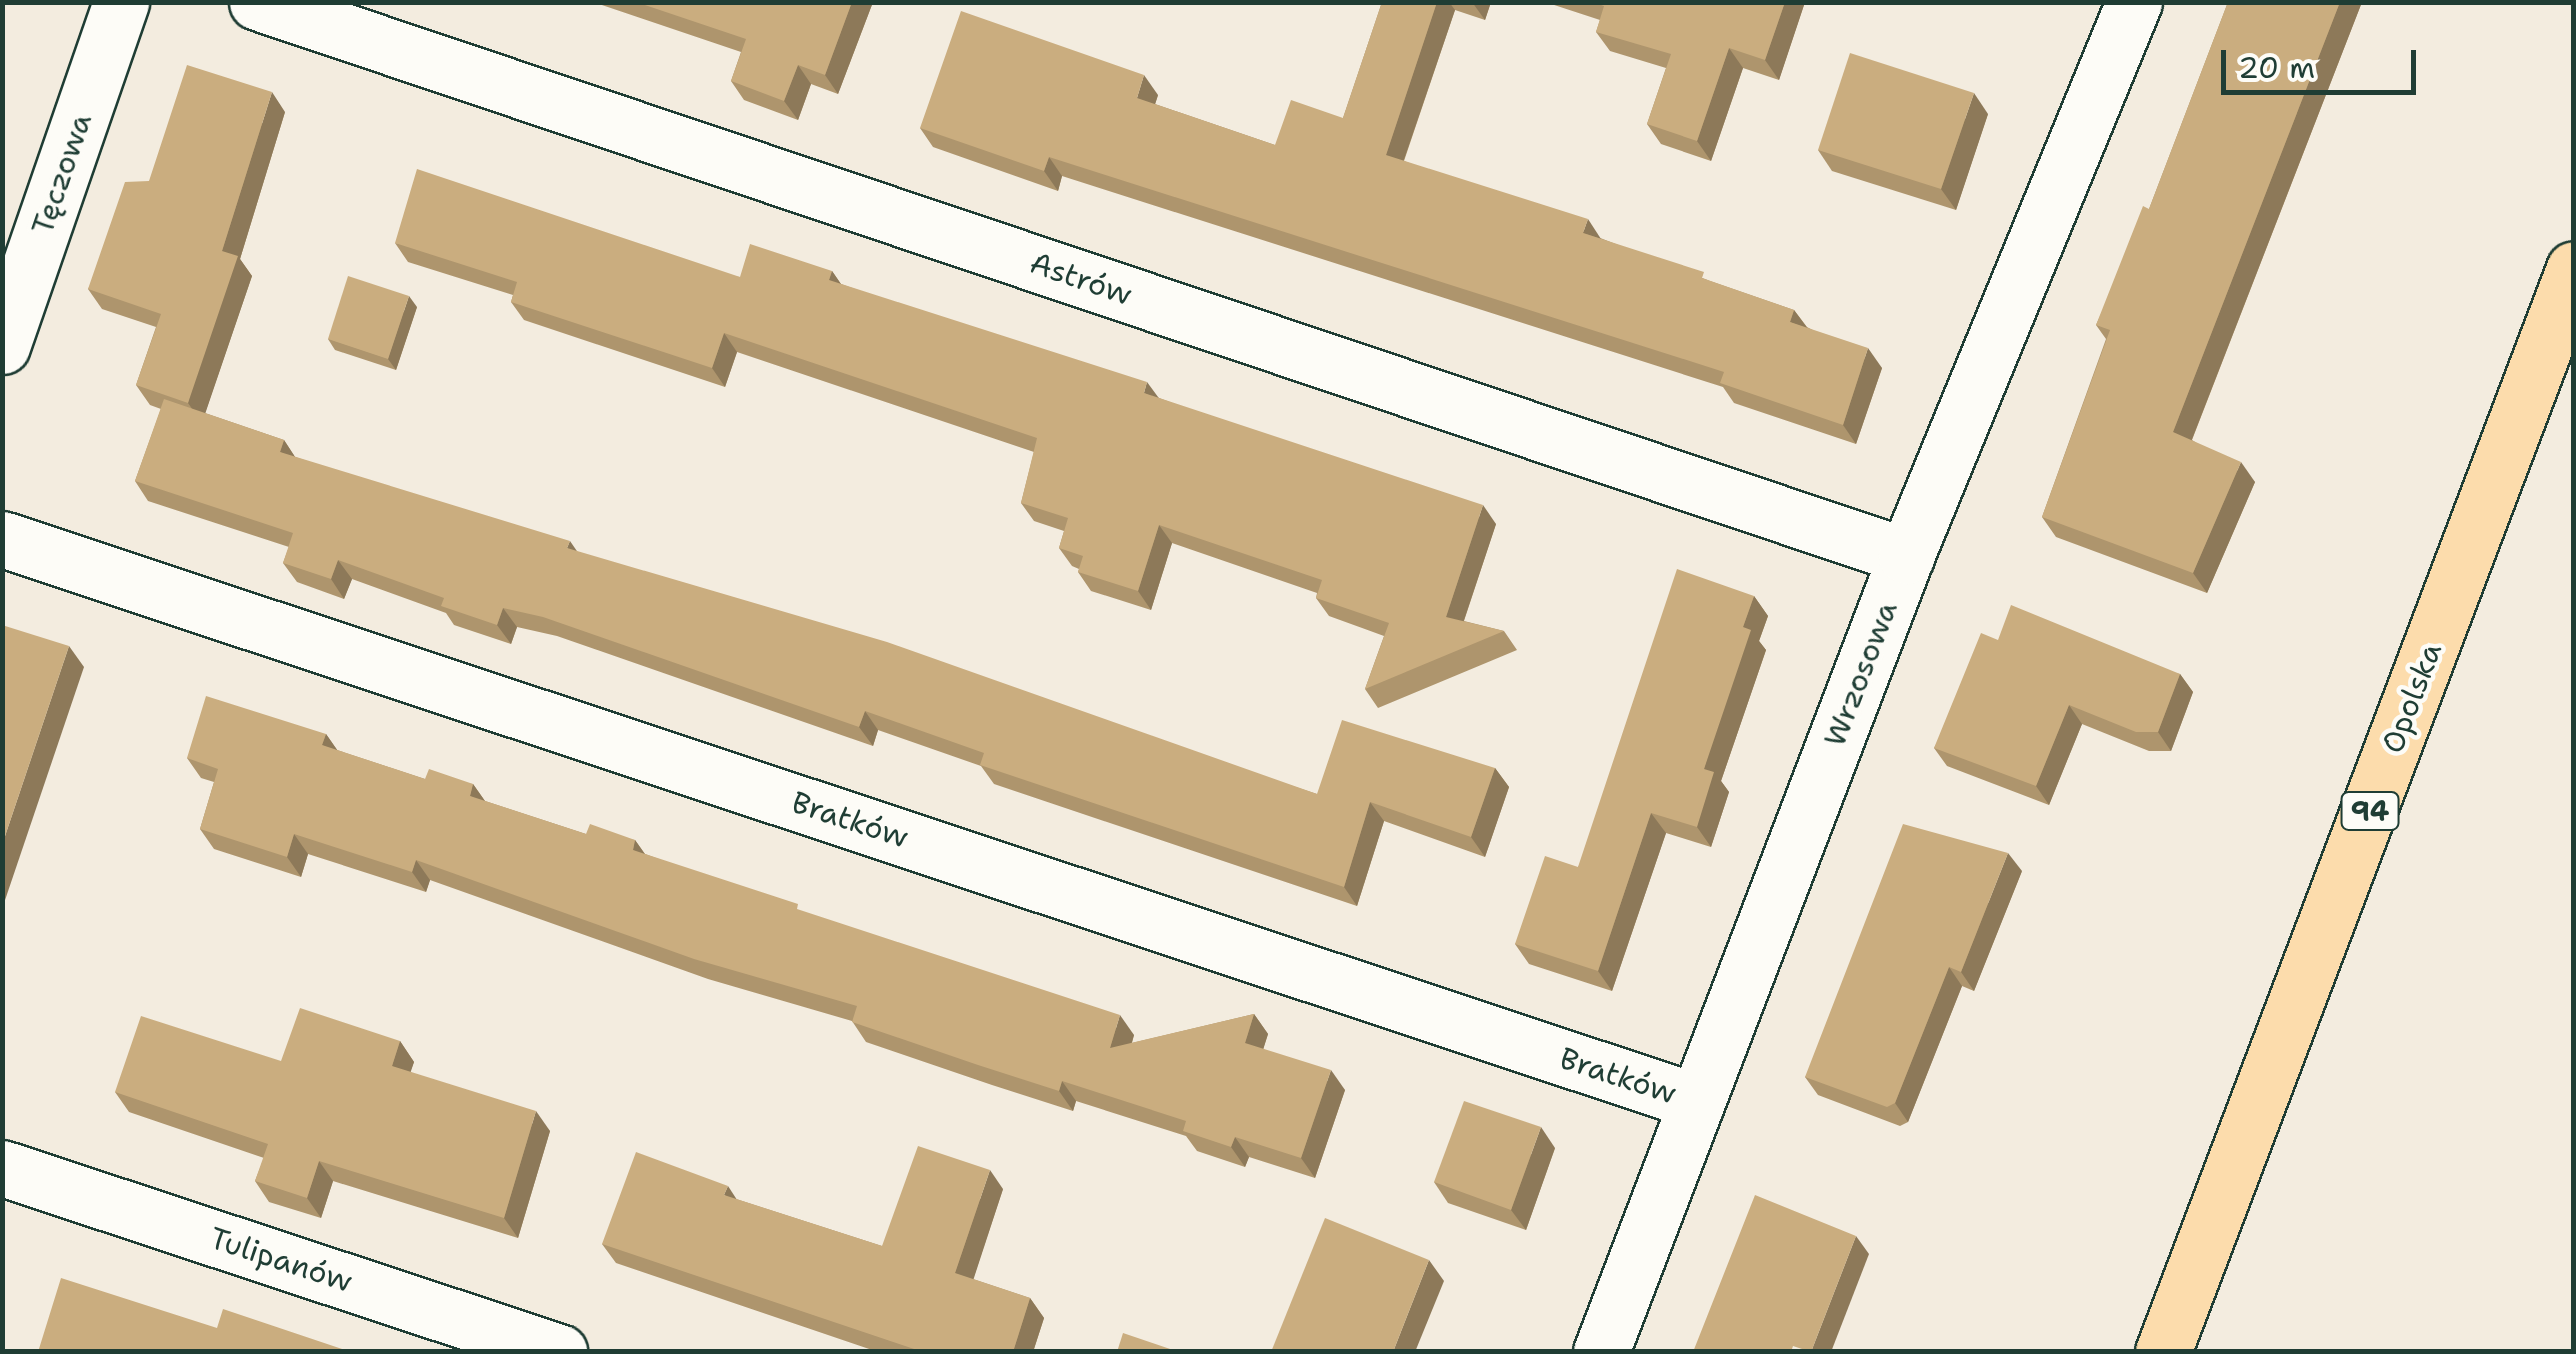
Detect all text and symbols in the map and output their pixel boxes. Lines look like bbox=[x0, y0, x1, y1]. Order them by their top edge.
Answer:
scale bar bbox=[2226, 30, 2421, 92]
text: 20 m bbox=[2238, 47, 2315, 88]
street label: Tęczowa bbox=[25, 109, 99, 239]
street label: Astrów bbox=[1025, 245, 1137, 313]
street label: Wrzosowa bbox=[1817, 596, 1905, 752]
street label: Opolska bbox=[2375, 638, 2449, 758]
street label: Bratków bbox=[787, 784, 913, 856]
road number: 94 bbox=[2340, 788, 2400, 834]
street label: Bratków bbox=[1555, 1040, 1681, 1112]
street label: Tulipanów bbox=[205, 1220, 357, 1300]

